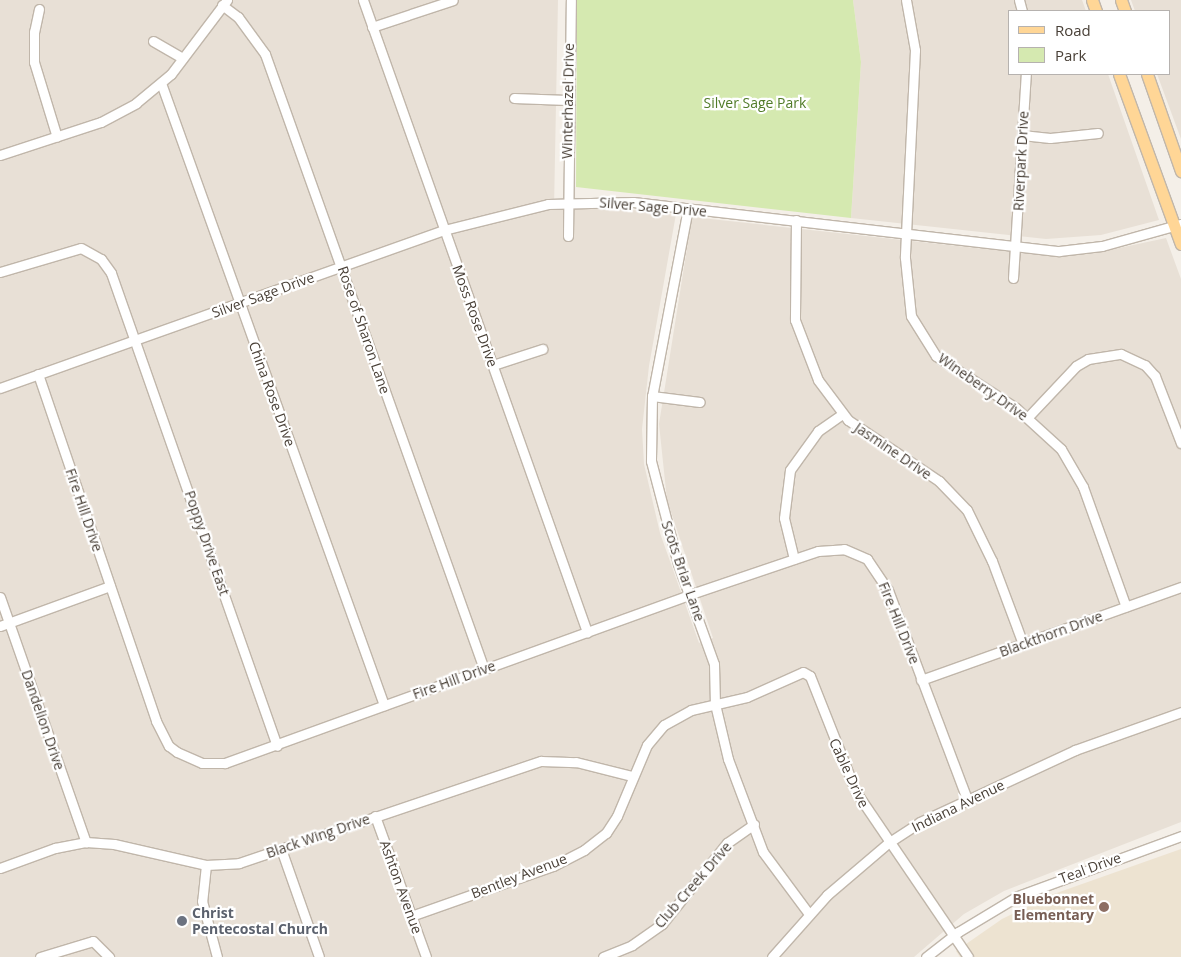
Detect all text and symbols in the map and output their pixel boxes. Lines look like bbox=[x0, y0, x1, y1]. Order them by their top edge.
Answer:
legend bbox=[1008, 10, 1171, 75]
text: Road bbox=[1055, 20, 1091, 40]
street label: Winterhazel Drive bbox=[559, 43, 577, 159]
text: Park bbox=[1055, 45, 1086, 65]
park label: Silver Sage Park bbox=[704, 95, 806, 111]
street label: Riverpark Drive bbox=[1010, 111, 1032, 211]
street label: Silver Sage Drive bbox=[599, 194, 707, 220]
street label: Moss Rose Drive bbox=[449, 263, 501, 369]
street label: Rose of Sharon Lane bbox=[334, 264, 394, 396]
street label: Silver Sage Drive bbox=[209, 269, 317, 321]
street label: China Rose Drive bbox=[245, 339, 299, 449]
street label: Wineberry Drive bbox=[935, 350, 1031, 424]
street label: Jasmine Drive bbox=[851, 419, 935, 483]
street label: Fire Hill Drive bbox=[62, 466, 106, 554]
street label: Poppy Drive East bbox=[181, 488, 233, 598]
street label: Scots Briar Lane bbox=[658, 519, 708, 623]
street label: Fire Hill Drive bbox=[875, 580, 923, 666]
street label: Blackthorn Drive bbox=[997, 608, 1105, 660]
street label: Fire Hill Drive bbox=[410, 657, 498, 703]
street label: Dandelion Drive bbox=[18, 668, 68, 772]
street label: Cable Drive bbox=[826, 736, 872, 810]
street label: Indiana Avenue bbox=[909, 776, 1007, 836]
street label: Black Wing Drive bbox=[264, 810, 372, 862]
street label: Ashton Avenue bbox=[376, 838, 426, 936]
street label: Club Creek Drive bbox=[651, 838, 735, 932]
street label: Teal Drive bbox=[1057, 849, 1123, 887]
street label: Bentley Avenue bbox=[469, 850, 569, 902]
place label: Bluebonnet Elementary bbox=[1013, 891, 1094, 924]
marker: Bluebonnet Elementary bbox=[1098, 901, 1110, 913]
place label: Christ Pentecostal Church bbox=[192, 905, 328, 938]
marker: Christ Pentecostal Church bbox=[176, 915, 188, 927]

